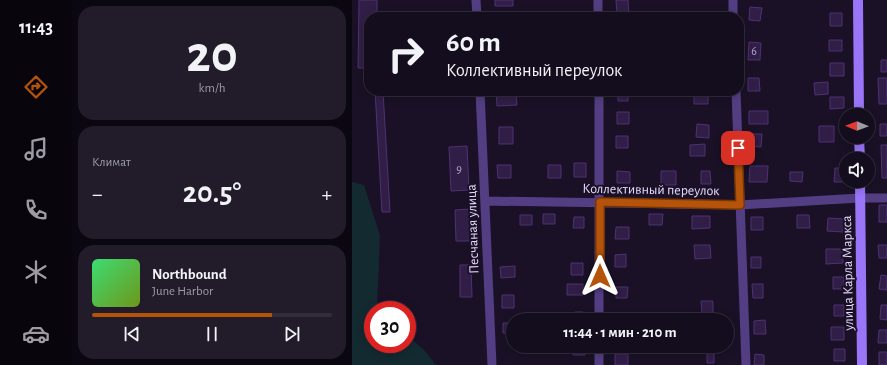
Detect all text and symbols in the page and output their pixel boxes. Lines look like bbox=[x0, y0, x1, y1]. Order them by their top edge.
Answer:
text: 11:43 bbox=[19, 19, 53, 37]
icon: right bbox=[380, 28, 432, 80]
text: 20 bbox=[186, 29, 238, 81]
text: 60 m bbox=[446, 29, 501, 57]
house number: 6 bbox=[751, 45, 757, 57]
text: Коллективный переулок bbox=[446, 62, 622, 80]
icon: directions bbox=[22, 73, 50, 101]
text: km/h bbox=[199, 82, 225, 95]
north arrow bbox=[839, 108, 875, 144]
map controls bbox=[839, 108, 875, 188]
pin bbox=[721, 131, 755, 165]
icon: music bbox=[22, 135, 50, 163]
icon: arrive bbox=[727, 137, 749, 159]
button: sound bbox=[839, 152, 875, 188]
text: Климат bbox=[92, 156, 131, 169]
house number: 9 bbox=[456, 163, 462, 175]
text: 20.5° bbox=[183, 178, 241, 208]
street label: Коллективный переулок bbox=[582, 182, 720, 198]
text: − bbox=[92, 183, 103, 205]
text: + bbox=[321, 183, 332, 205]
street label: Песчаная улица bbox=[464, 183, 482, 274]
icon: phone bbox=[22, 196, 50, 224]
street label: улица Карла Маркса bbox=[840, 215, 856, 332]
position arrow bbox=[579, 255, 621, 297]
icon: climate bbox=[22, 258, 50, 286]
text: Northbound bbox=[152, 267, 227, 282]
text: June Harbor bbox=[152, 285, 213, 298]
speed limit sign: 30 bbox=[364, 301, 416, 353]
icon: car bbox=[22, 320, 50, 348]
icon: previous bbox=[121, 323, 143, 345]
icon: pause bbox=[201, 323, 223, 345]
icon: next bbox=[281, 323, 303, 345]
text: 11:44 · 1 мин · 210 m bbox=[563, 325, 677, 340]

